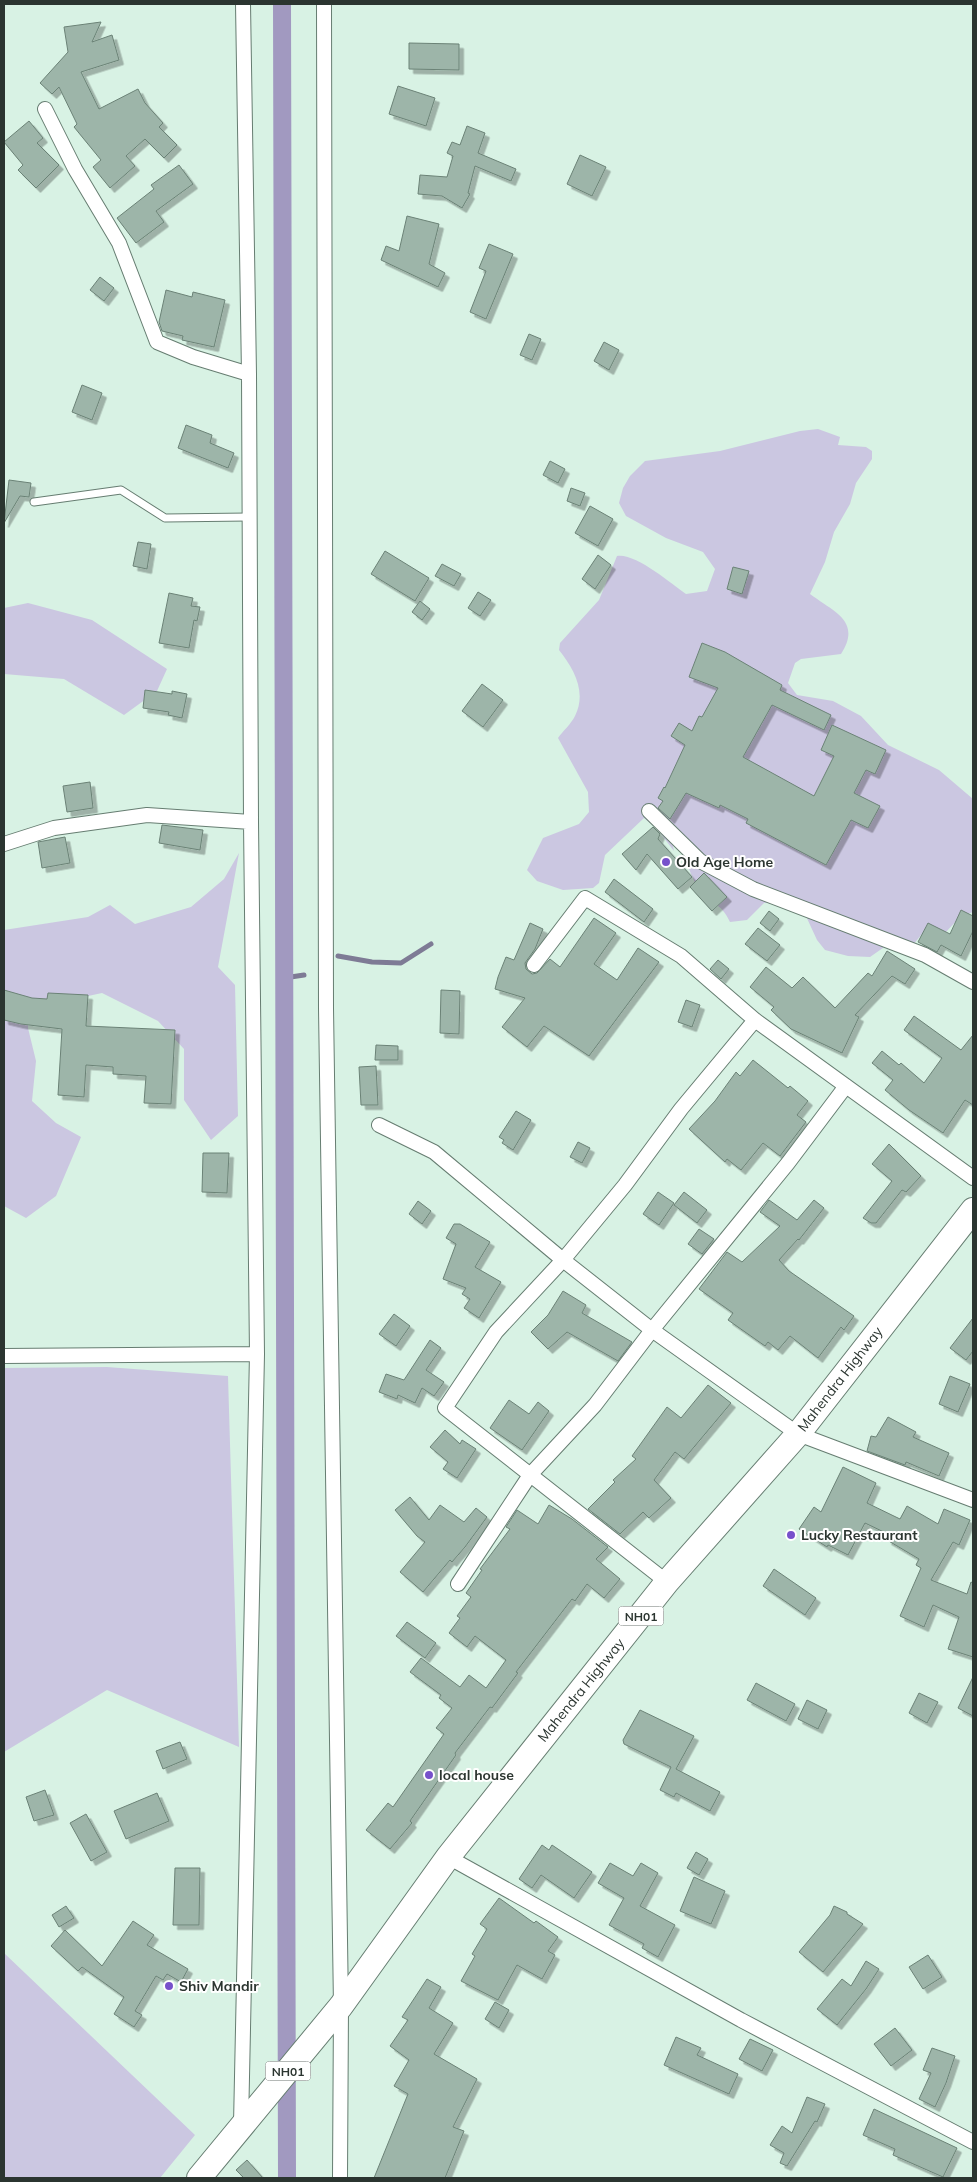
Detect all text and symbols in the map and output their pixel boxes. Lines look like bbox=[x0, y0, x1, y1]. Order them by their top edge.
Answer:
place label: Old Age Home bbox=[676, 853, 774, 871]
marker: Old Age Home bbox=[660, 856, 672, 868]
street label: Mahendra Highway bbox=[793, 1322, 887, 1435]
place label: Lucky Restaurant bbox=[801, 1526, 918, 1544]
marker: Lucky Restaurant bbox=[785, 1529, 797, 1541]
road number: NH01 bbox=[618, 1606, 664, 1625]
street label: Mahendra Highway bbox=[534, 1634, 629, 1746]
place label: local house bbox=[439, 1766, 514, 1784]
marker: local house bbox=[423, 1769, 435, 1781]
place label: Shiv Mandir bbox=[179, 1977, 259, 1995]
marker: Shiv Mandir bbox=[163, 1980, 175, 1992]
road number: NH01 bbox=[266, 2062, 310, 2080]

